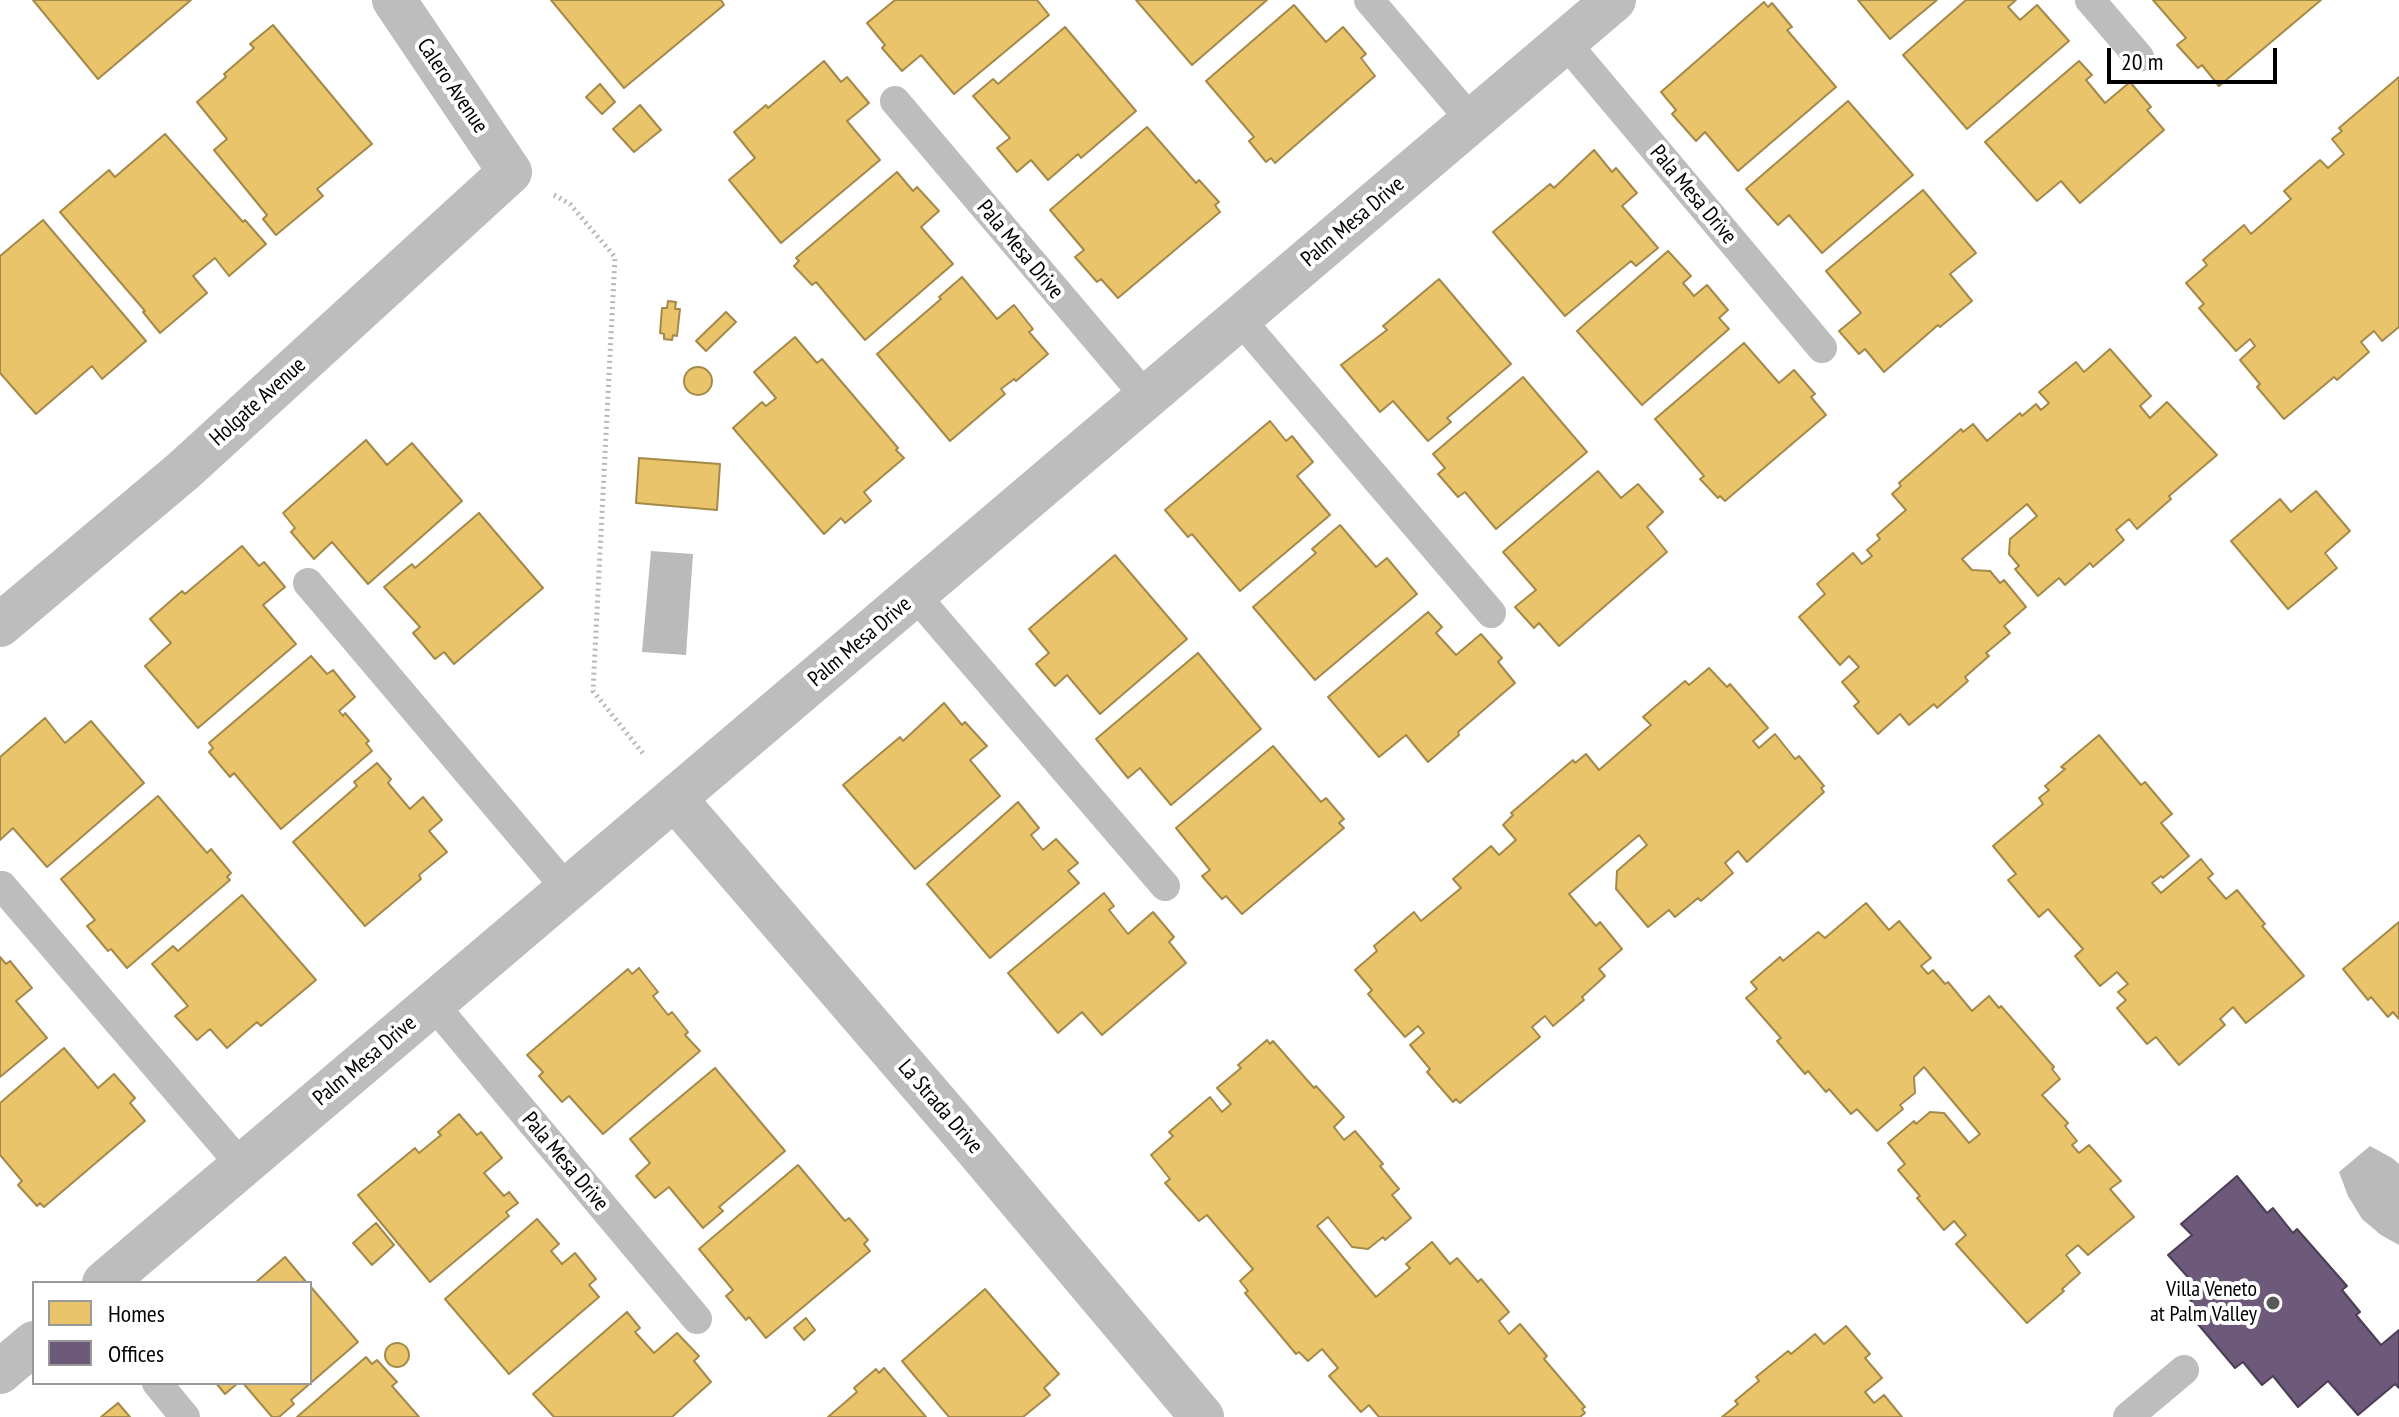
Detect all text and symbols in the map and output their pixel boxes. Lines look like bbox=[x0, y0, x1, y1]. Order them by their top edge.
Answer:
scale bar bbox=[2111, 32, 2281, 82]
street label: Calero Avenue bbox=[411, 34, 493, 138]
text: 20 m bbox=[2121, 46, 2163, 77]
street label: Pala Mesa Drive bbox=[1644, 140, 1742, 250]
street label: Palm Mesa Drive bbox=[1296, 171, 1410, 273]
street label: Pala Mesa Drive bbox=[971, 195, 1069, 305]
street label: Holgate Avenue bbox=[205, 352, 311, 452]
street label: Palm Mesa Drive bbox=[803, 591, 917, 693]
street label: Palm Mesa Drive bbox=[308, 1010, 422, 1112]
street label: La Strada Drive bbox=[892, 1055, 988, 1159]
street label: Pala Mesa Drive bbox=[516, 1107, 614, 1217]
place label: Villa Veneto at Palm Valley bbox=[2150, 1277, 2257, 1328]
legend bbox=[32, 1281, 312, 1385]
marker: Villa Veneto at Palm Valley bbox=[2264, 1294, 2282, 1312]
text: Homes bbox=[108, 1298, 165, 1329]
text: Offices bbox=[108, 1338, 164, 1369]

